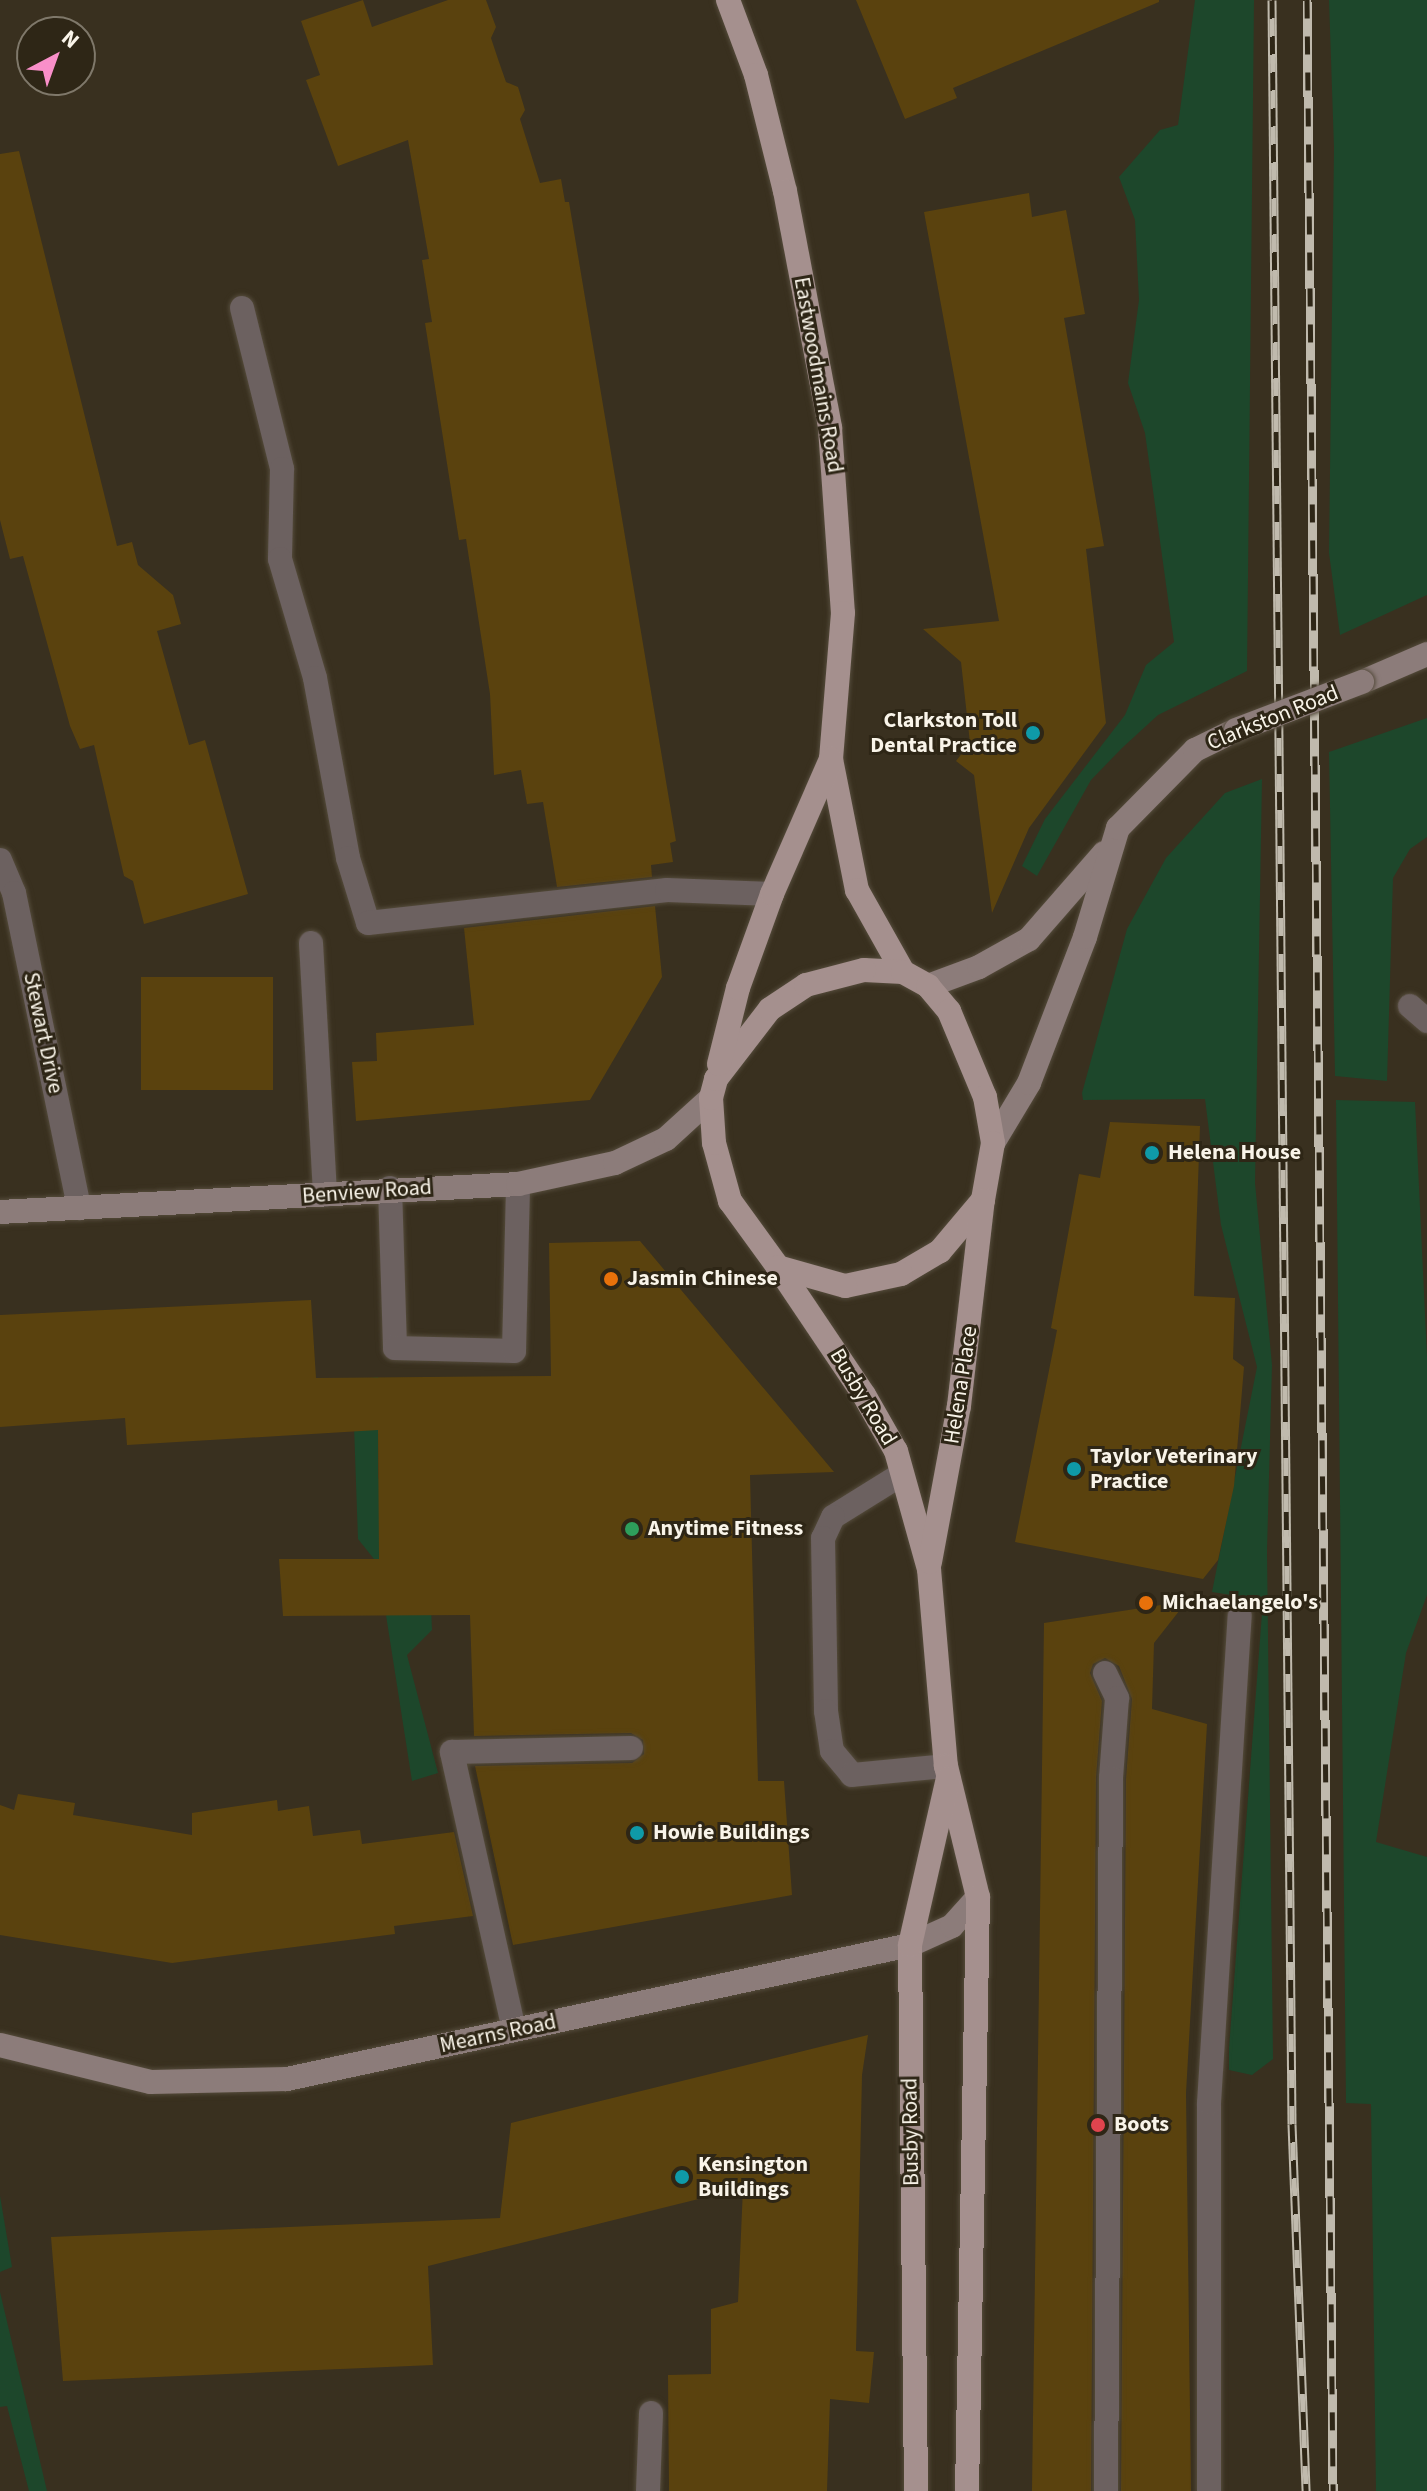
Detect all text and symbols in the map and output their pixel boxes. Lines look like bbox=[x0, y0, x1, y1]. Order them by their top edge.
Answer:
north arrow bbox=[16, 16, 96, 96]
text: N bbox=[54, 23, 86, 56]
street label: Eastwoodmains Road bbox=[788, 275, 848, 475]
street label: Clarkston Road bbox=[1203, 680, 1343, 756]
place label: Clarkston Toll Dental Practice bbox=[870, 707, 1017, 758]
marker: Clarkston Toll Dental Practice bbox=[1024, 724, 1042, 742]
street label: Stewart Drive bbox=[17, 970, 69, 1096]
place label: Helena House bbox=[1168, 1140, 1301, 1166]
marker: Helena House bbox=[1143, 1144, 1161, 1162]
street label: Benview Road bbox=[301, 1174, 433, 1210]
place label: Jasmin Chinese bbox=[627, 1266, 778, 1292]
marker: Jasmin Chinese bbox=[602, 1270, 620, 1288]
street label: Helena Place bbox=[939, 1324, 983, 1446]
street label: Busby Road bbox=[824, 1344, 902, 1450]
place label: Taylor Veterinary Practice bbox=[1090, 1443, 1257, 1494]
marker: Taylor Veterinary Practice bbox=[1065, 1460, 1083, 1478]
place label: Anytime Fitness bbox=[648, 1516, 803, 1542]
marker: Anytime Fitness bbox=[623, 1520, 641, 1538]
place label: Michaelangelo's bbox=[1162, 1590, 1318, 1616]
marker: Michaelangelo's bbox=[1137, 1594, 1155, 1612]
place label: Howie Buildings bbox=[653, 1820, 810, 1846]
marker: Howie Buildings bbox=[628, 1824, 646, 1842]
street label: Mearns Road bbox=[437, 2009, 559, 2059]
street label: Busby Road bbox=[897, 2078, 925, 2186]
place label: Boots bbox=[1114, 2112, 1169, 2138]
marker: Boots bbox=[1089, 2116, 1107, 2134]
place label: Kensington Buildings bbox=[698, 2151, 808, 2202]
marker: Kensington Buildings bbox=[673, 2168, 691, 2186]

